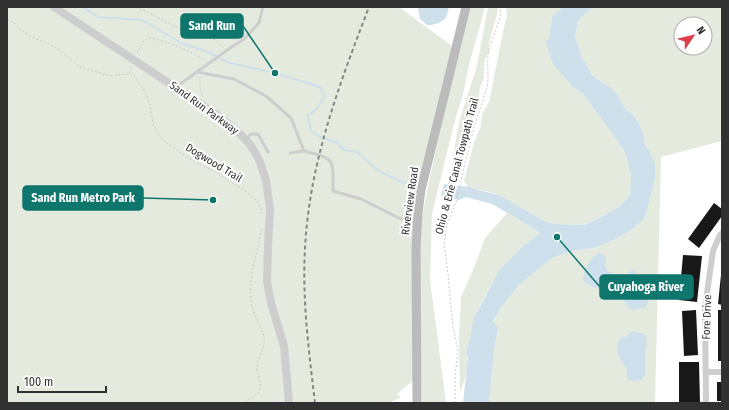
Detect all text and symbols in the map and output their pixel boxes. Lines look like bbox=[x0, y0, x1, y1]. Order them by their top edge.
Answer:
callout: Sand Run bbox=[181, 14, 243, 38]
north arrow bbox=[673, 16, 713, 56]
text: Sand Run bbox=[189, 19, 235, 33]
text: N bbox=[694, 24, 708, 37]
street label: Sand Run Parkway bbox=[167, 79, 241, 137]
street label: Ohio & Erie Canal Towpath Trail bbox=[433, 96, 482, 236]
street label: Dogwood Trail bbox=[183, 141, 245, 185]
street label: Riverview Road bbox=[399, 166, 421, 236]
callout: Sand Run Metro Park bbox=[23, 186, 143, 210]
text: Sand Run Metro Park bbox=[31, 191, 136, 205]
callout: Cuyahoga River bbox=[600, 275, 693, 299]
text: Cuyahoga River bbox=[608, 280, 685, 294]
street label: Fore Drive bbox=[700, 294, 714, 340]
scale bar bbox=[18, 368, 106, 394]
text: 100 m bbox=[24, 375, 53, 389]

